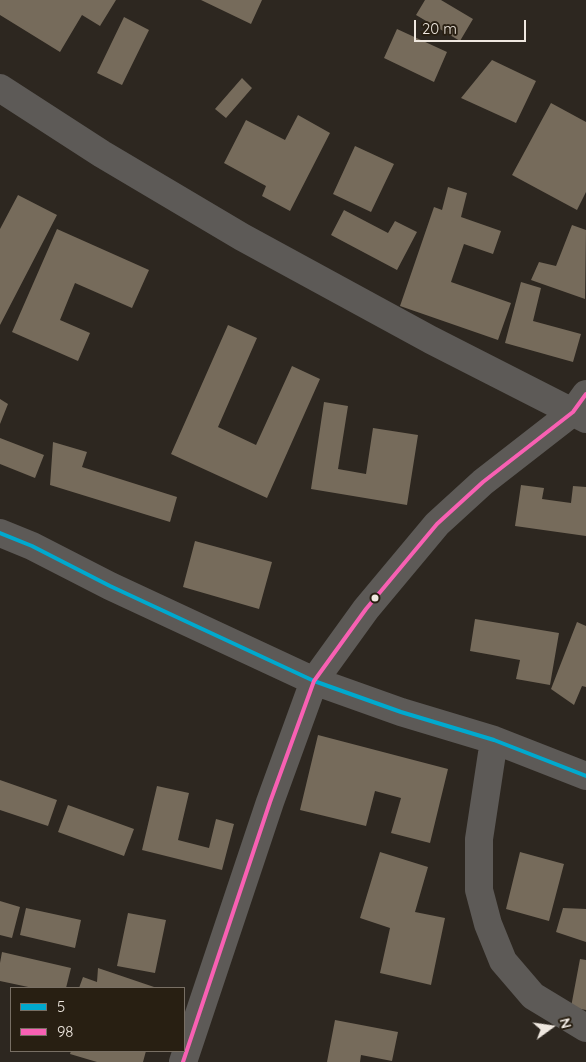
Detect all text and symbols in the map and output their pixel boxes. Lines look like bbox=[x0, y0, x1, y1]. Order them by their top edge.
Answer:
scale bar bbox=[416, 10, 528, 42]
text: 20 m bbox=[422, 19, 457, 38]
unlabelled marker bbox=[370, 593, 380, 603]
legend bbox=[10, 987, 185, 1052]
text: 5 bbox=[57, 997, 65, 1016]
north arrow bbox=[526, 1002, 576, 1052]
text: N bbox=[556, 1016, 576, 1031]
text: 98 bbox=[57, 1022, 73, 1041]

